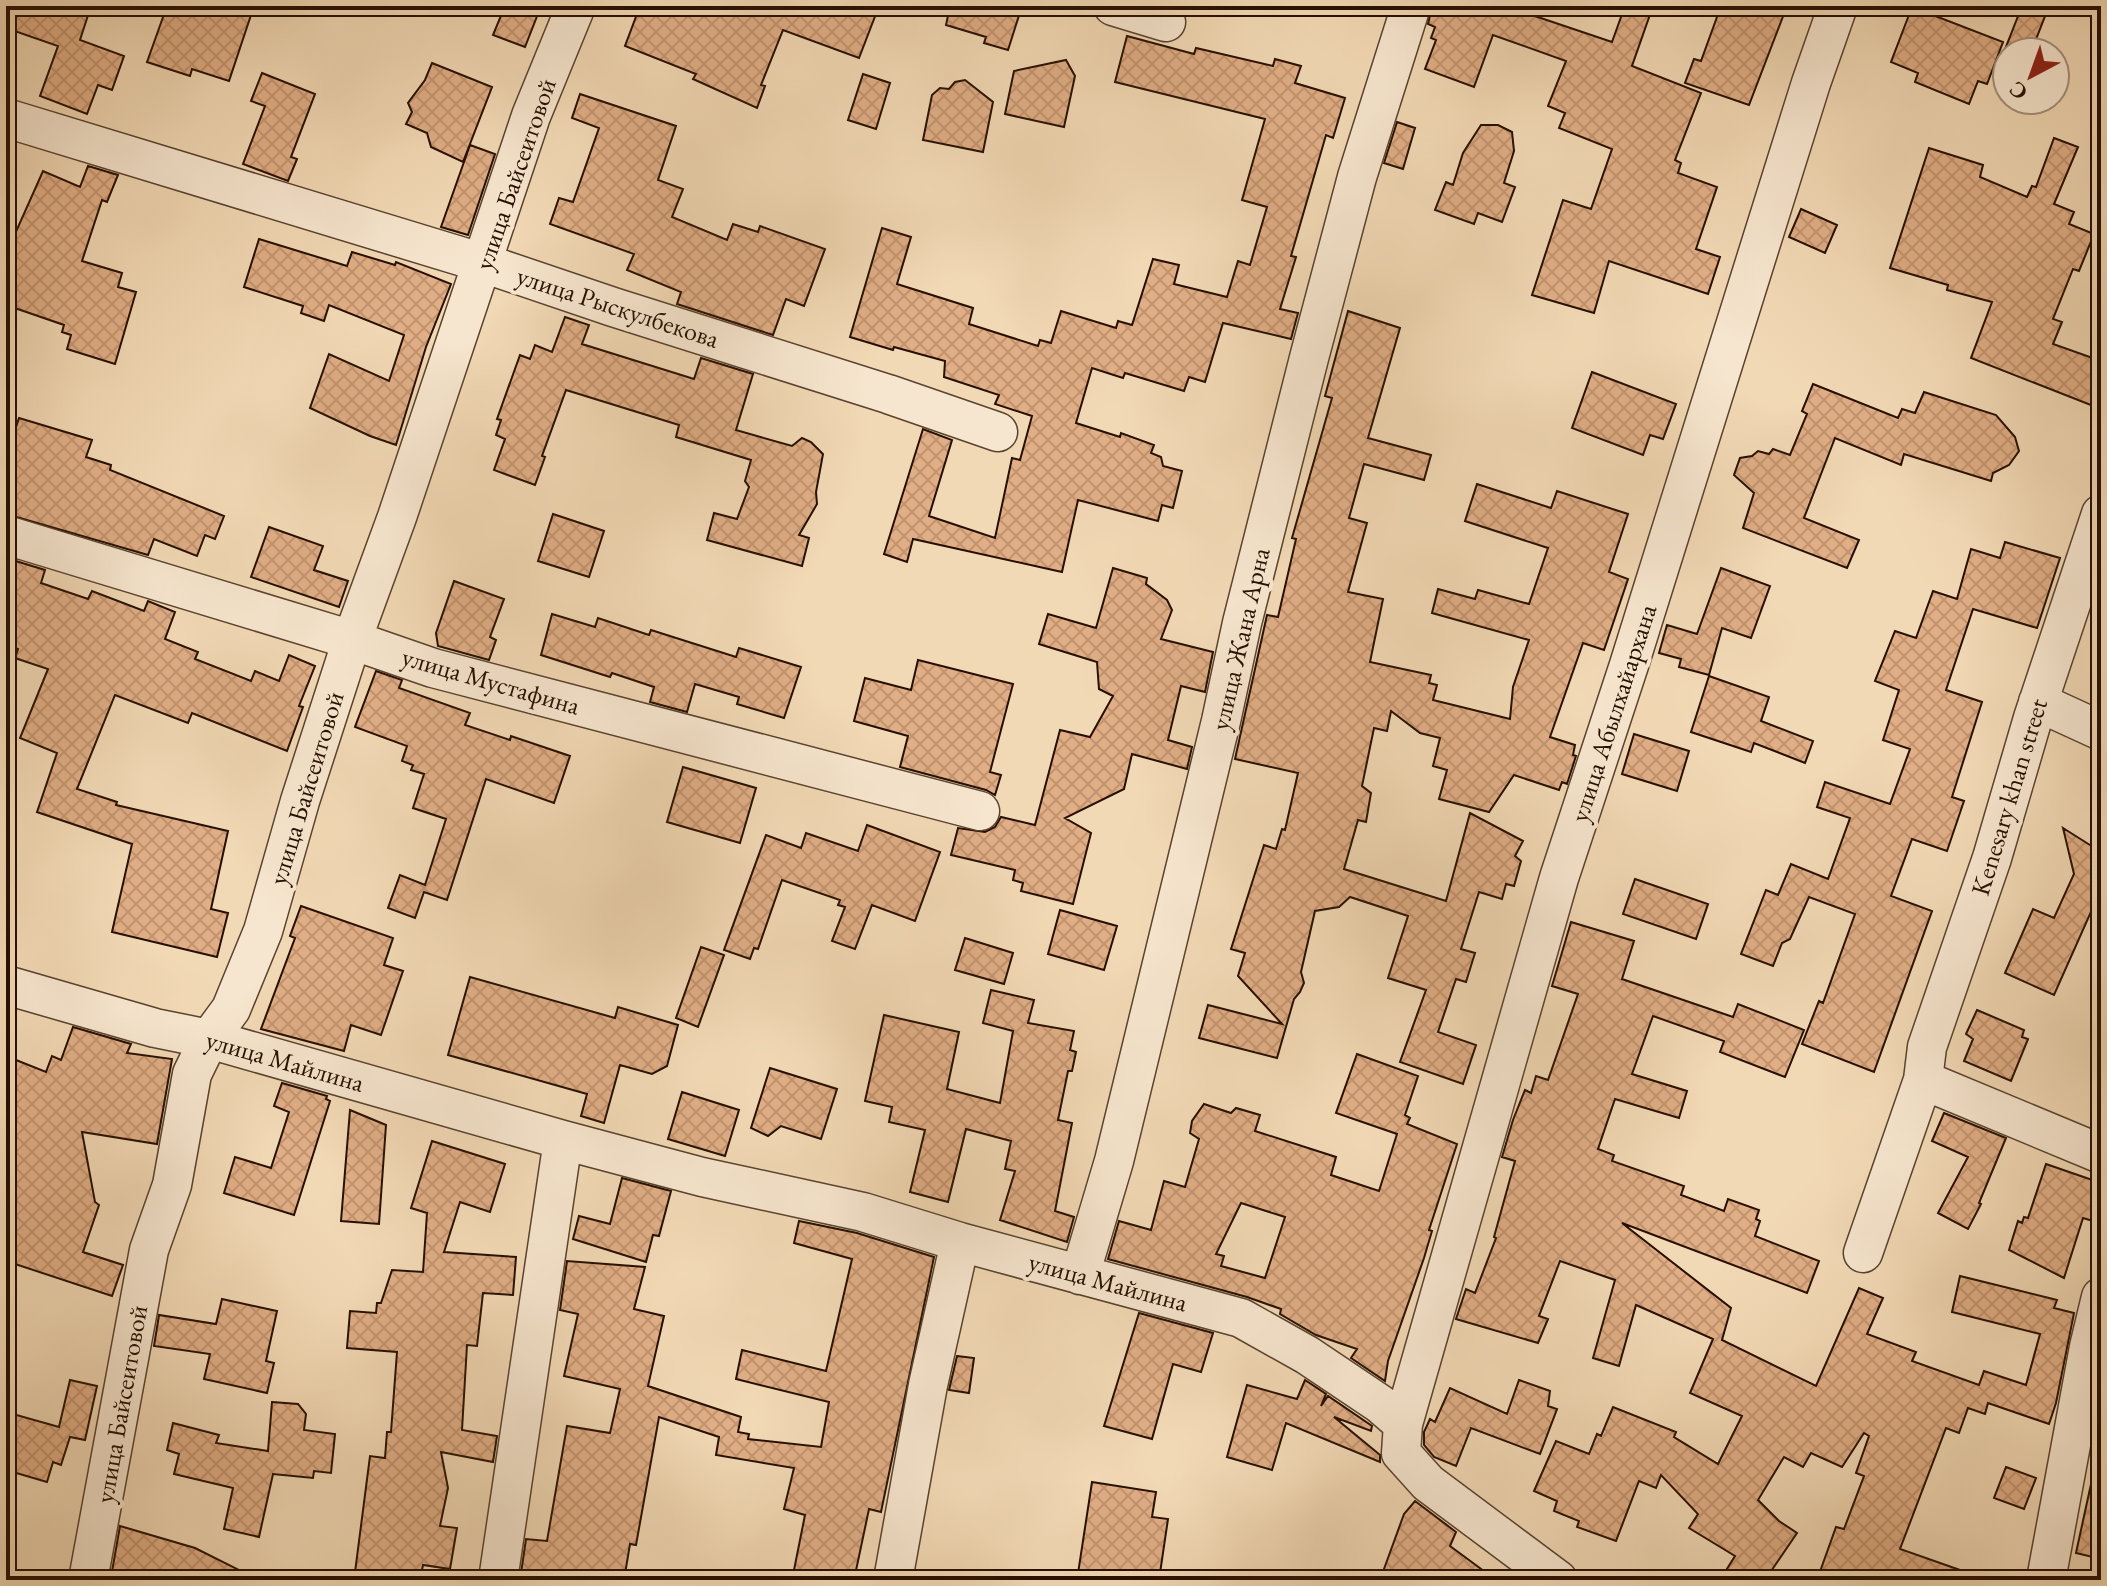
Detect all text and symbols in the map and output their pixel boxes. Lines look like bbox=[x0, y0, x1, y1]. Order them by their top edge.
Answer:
north arrow bbox=[1991, 36, 2071, 116]
street label: улица Байсеитовой bbox=[466, 73, 564, 274]
text: С bbox=[2003, 75, 2034, 107]
street label: улица Рыскулбекова bbox=[513, 258, 724, 356]
street label: улица Жана Арна bbox=[1202, 544, 1278, 734]
street label: улица Абылхайархана bbox=[1562, 599, 1664, 826]
street label: улица Мустафина bbox=[398, 639, 584, 723]
street label: улица Байсеитовой bbox=[260, 687, 352, 889]
street label: Kenesary khan street bbox=[1963, 694, 2055, 900]
street label: улица Майлина bbox=[202, 1022, 369, 1100]
street label: улица Майлина bbox=[1025, 1244, 1192, 1320]
street label: улица Байсеитовой bbox=[87, 1302, 155, 1506]

